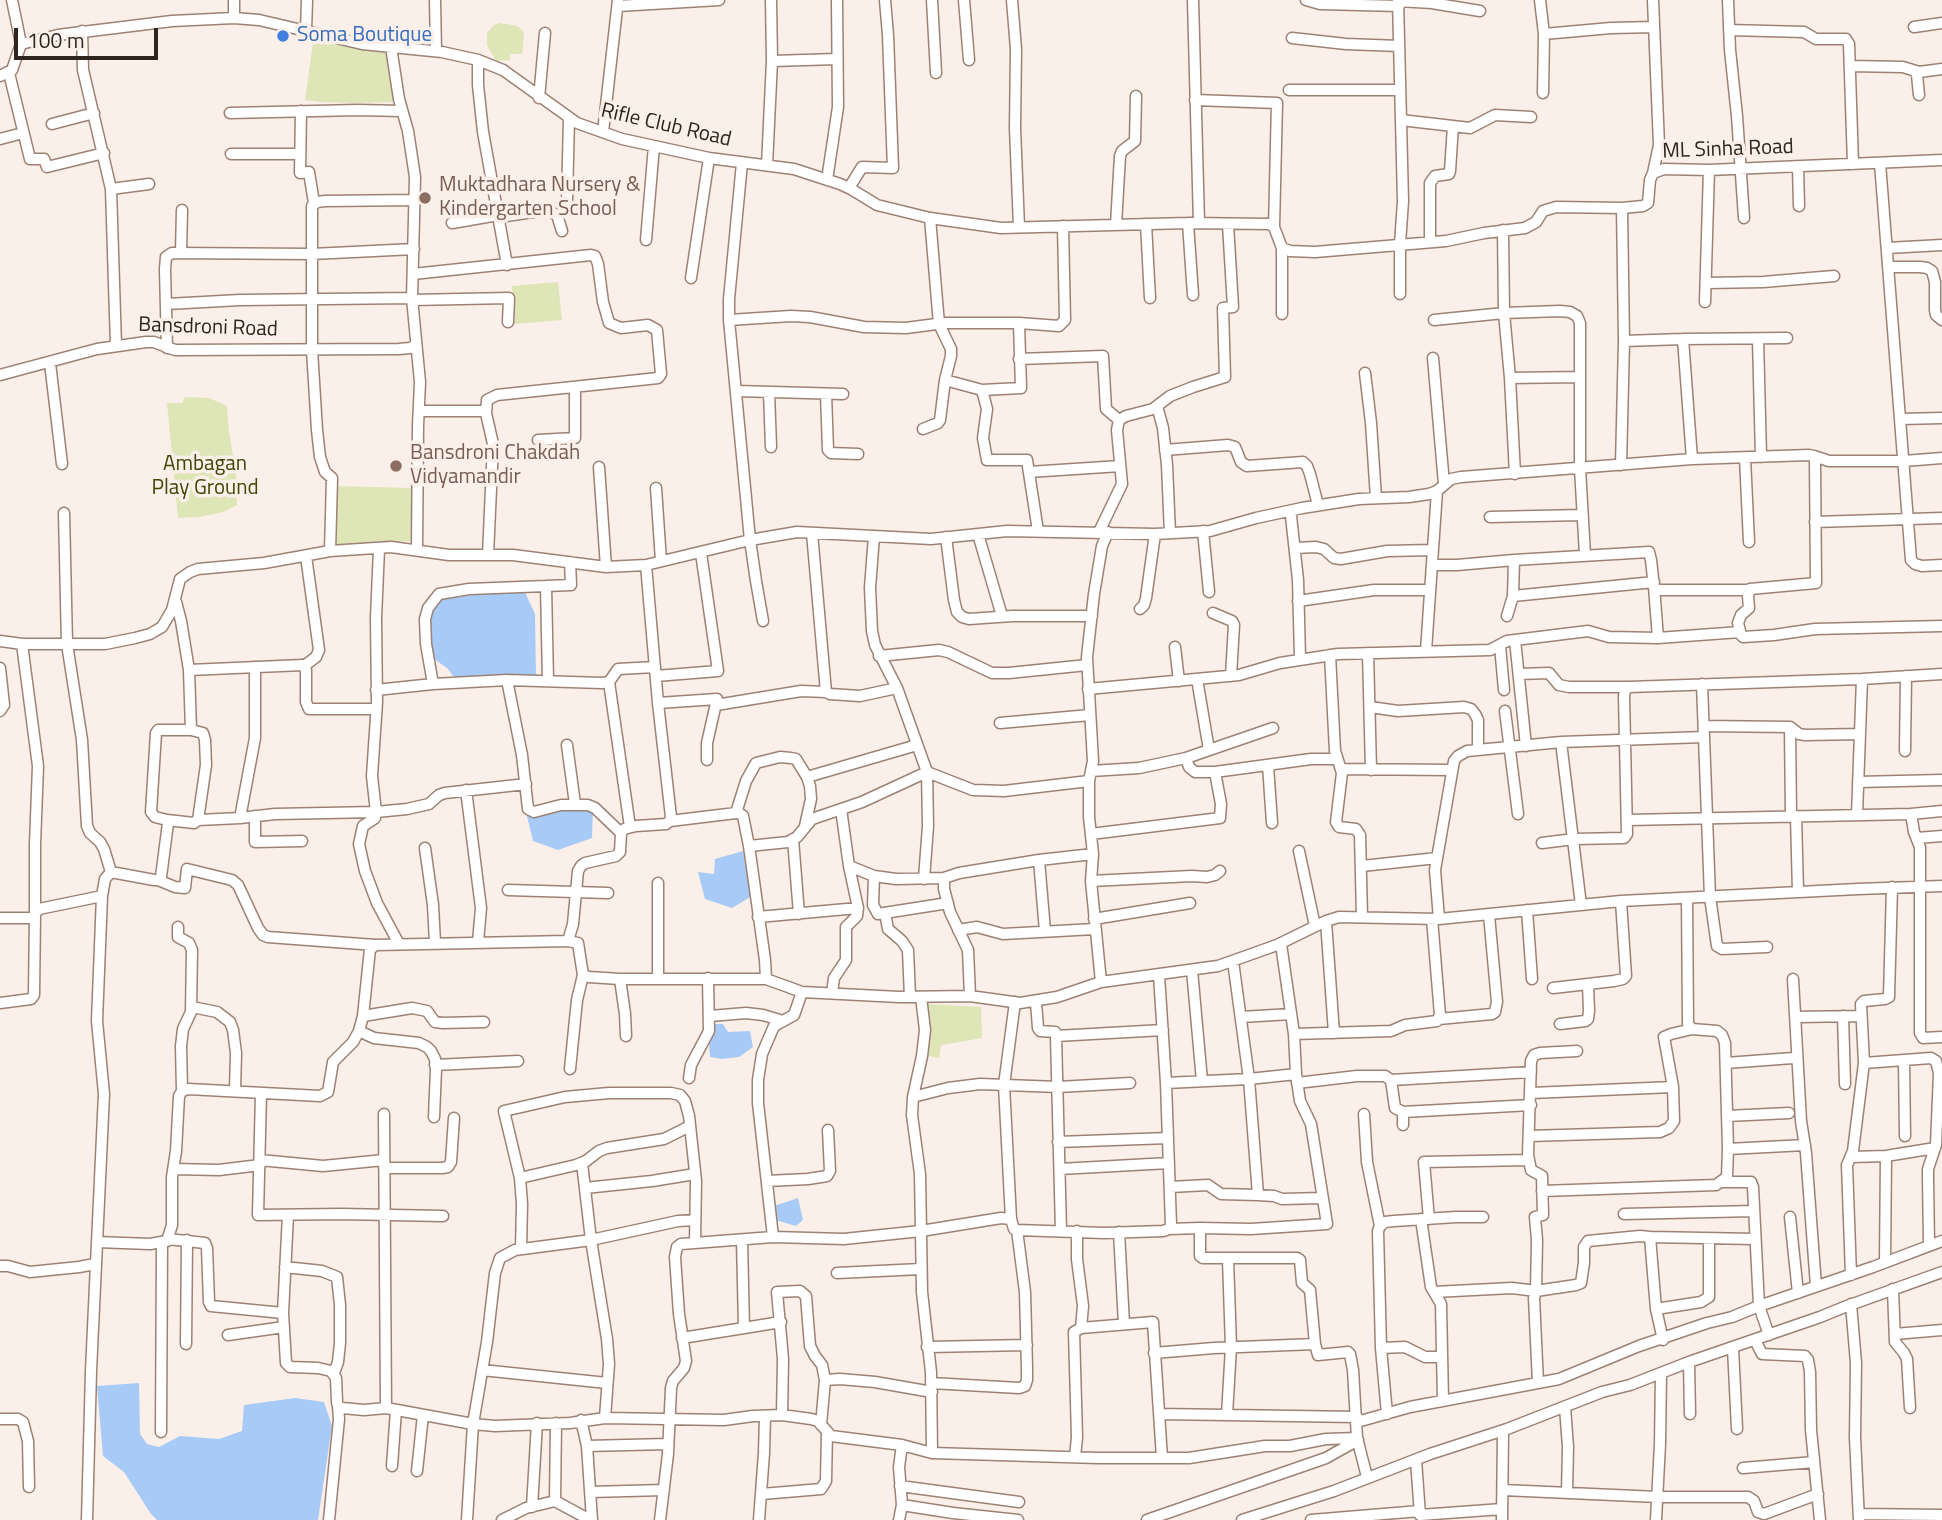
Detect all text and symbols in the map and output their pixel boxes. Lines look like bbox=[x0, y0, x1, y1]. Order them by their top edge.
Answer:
scale bar bbox=[18, 14, 161, 58]
place label: Soma Boutique bbox=[297, 23, 432, 49]
text: 100 m bbox=[27, 24, 84, 56]
marker: Soma Boutique bbox=[275, 28, 291, 44]
street label: Rifle Club Road bbox=[598, 99, 734, 153]
street label: ML Sinha Road bbox=[1662, 135, 1794, 165]
place label: Muktadhara Nursery & Kindergarten School bbox=[439, 173, 641, 223]
marker: Muktadhara Nursery & Kindergarten School bbox=[417, 190, 433, 206]
street label: Bansdroni Road bbox=[138, 313, 278, 343]
place label: Bansdroni Chakdah Vidyamandir bbox=[410, 441, 580, 491]
park label: Ambagan Play Ground bbox=[151, 452, 259, 502]
marker: Bansdroni Chakdah Vidyamandir bbox=[388, 458, 404, 474]

